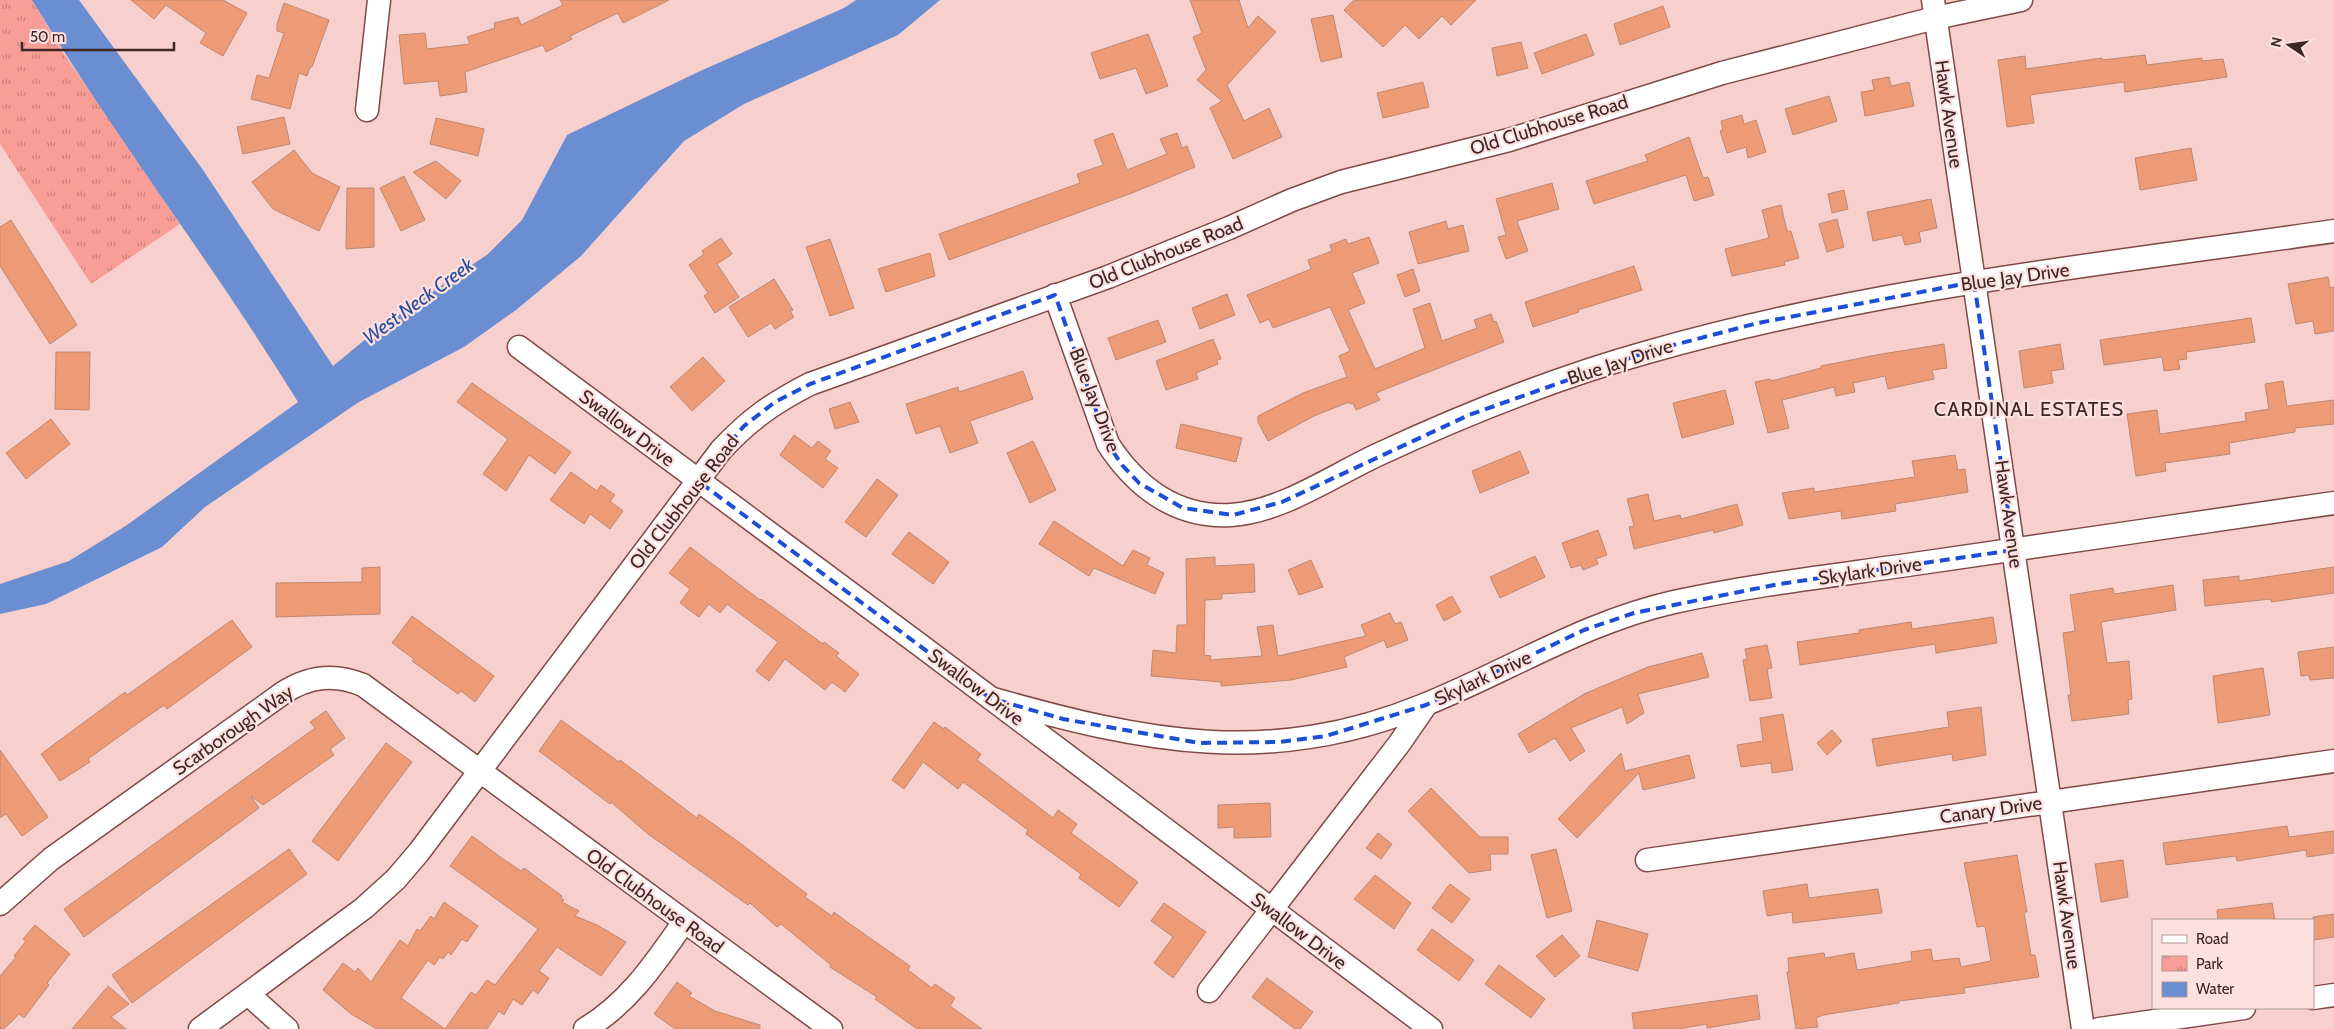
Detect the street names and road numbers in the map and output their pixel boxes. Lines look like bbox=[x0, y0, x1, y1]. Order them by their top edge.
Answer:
street label: Hawk Avenue bbox=[1930, 58, 1968, 170]
street label: Old Clubhouse Road bbox=[1467, 90, 1631, 160]
street label: Old Clubhouse Road bbox=[1086, 212, 1246, 294]
street label: Blue Jay Drive bbox=[1959, 258, 2071, 296]
street label: Blue Jay Drive bbox=[1564, 334, 1676, 390]
street label: Blue Jay Drive bbox=[1065, 345, 1125, 456]
street label: Swallow Drive bbox=[575, 385, 679, 472]
street label: Old Clubhouse Road bbox=[624, 430, 744, 574]
street label: Hawk Avenue bbox=[1990, 458, 2028, 570]
street label: Skylark Drive bbox=[1817, 552, 1923, 590]
street label: Swallow Drive bbox=[924, 644, 1028, 731]
street label: Skylark Drive bbox=[1431, 645, 1535, 710]
street label: Scarborough Way bbox=[168, 680, 298, 780]
street label: Canary Drive bbox=[1938, 791, 2044, 829]
street label: Old Clubhouse Road bbox=[582, 843, 728, 959]
street label: Hawk Avenue bbox=[2048, 859, 2086, 971]
street label: Swallow Drive bbox=[1247, 888, 1351, 975]

